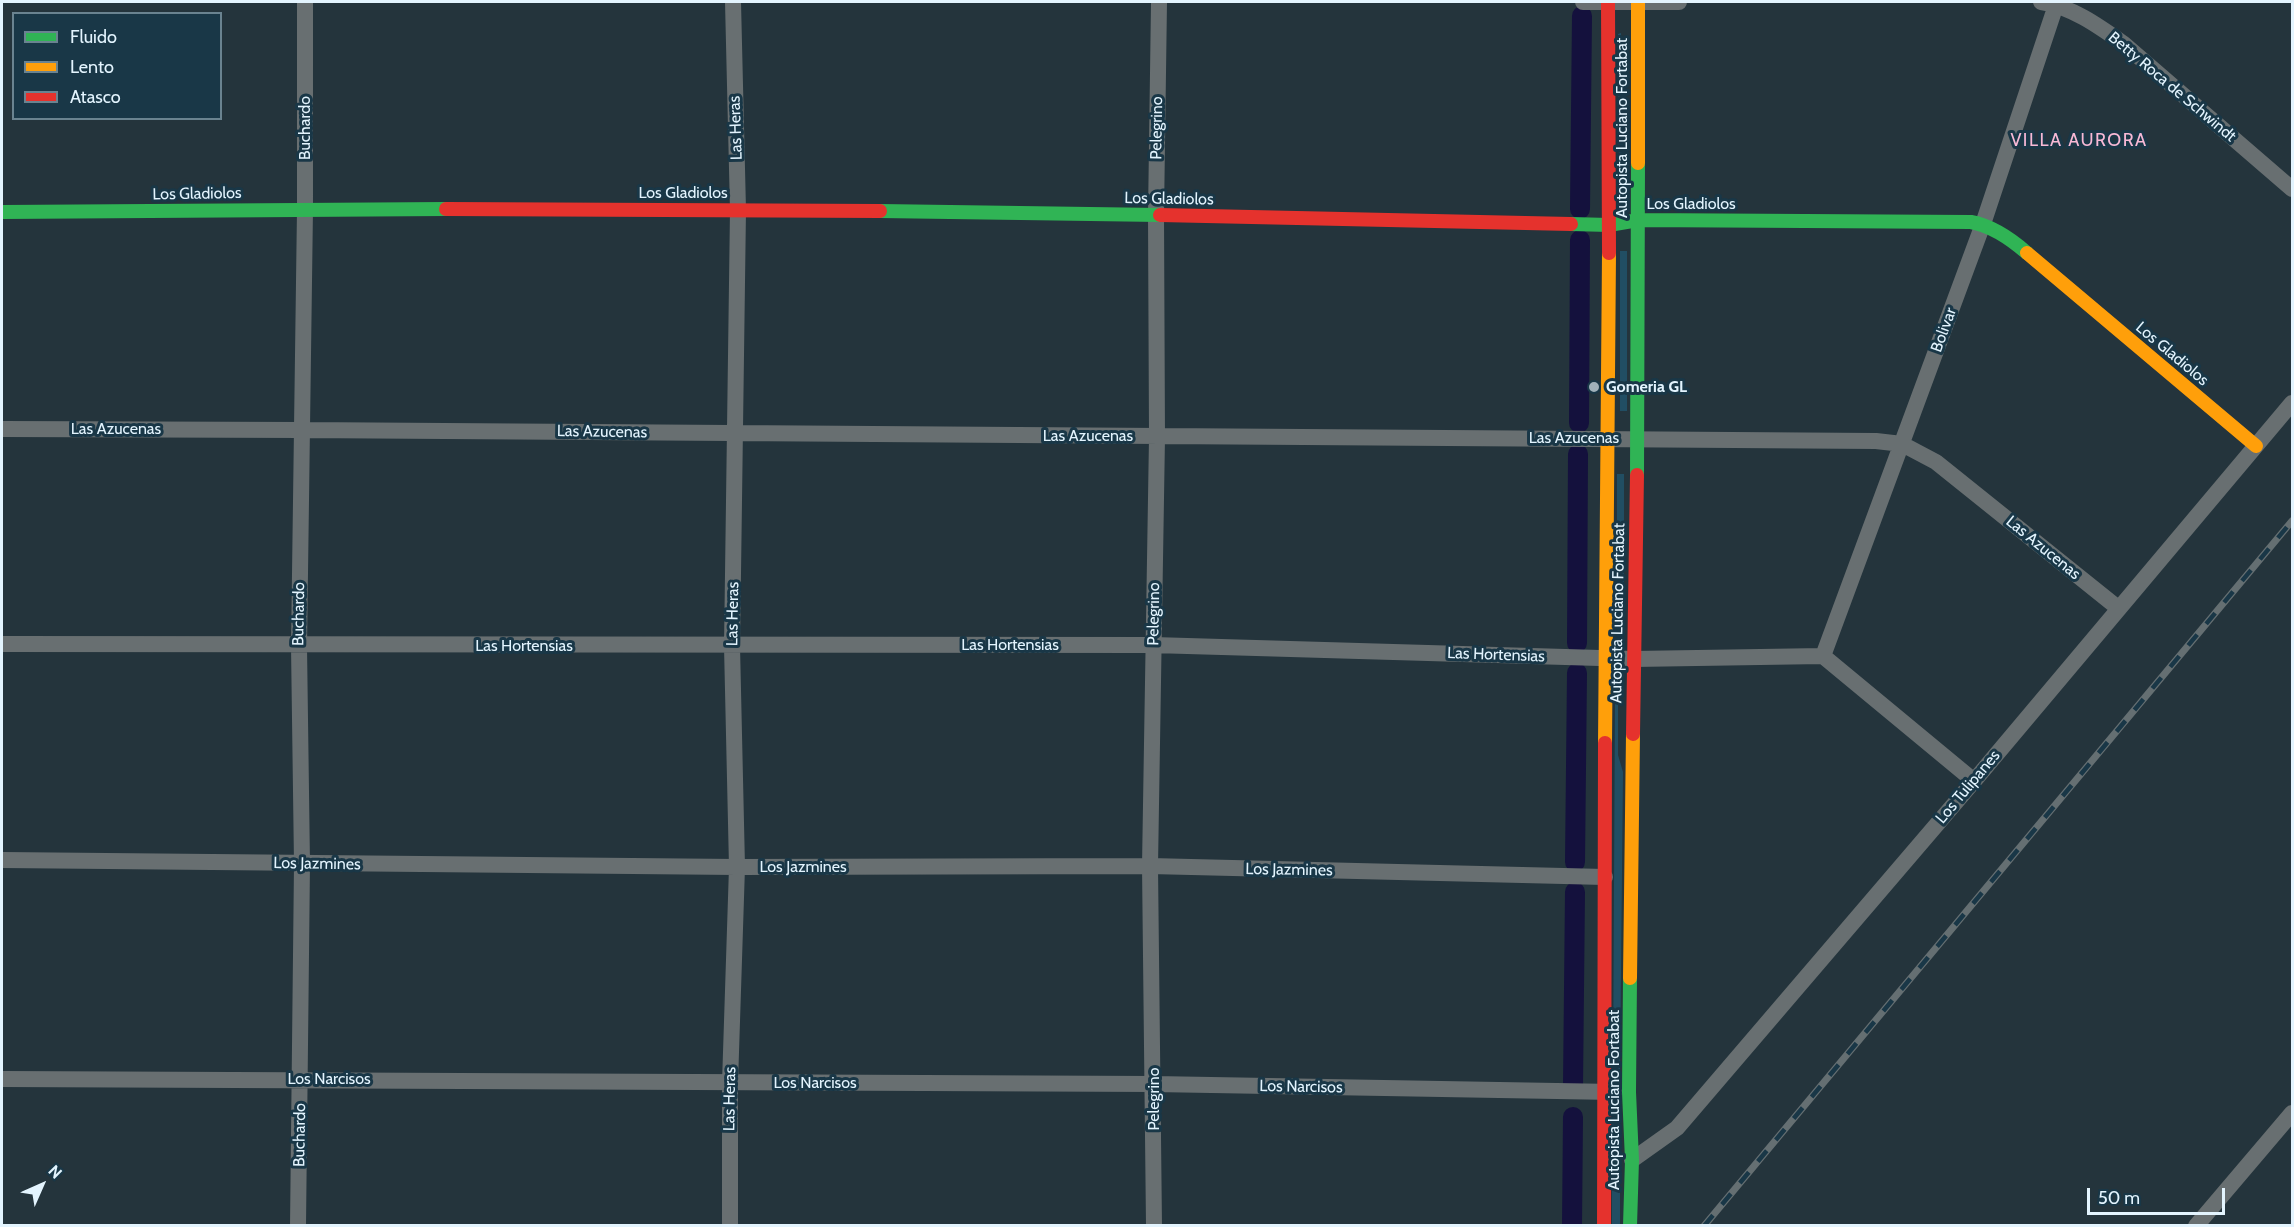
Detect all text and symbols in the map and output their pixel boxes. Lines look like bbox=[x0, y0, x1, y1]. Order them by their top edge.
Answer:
legend bbox=[12, 12, 222, 120]
text: Fluido bbox=[70, 26, 117, 48]
street label: Betty Roca de Schwindt bbox=[2104, 28, 2240, 146]
street label: Autopista Luciano Fortabat bbox=[1612, 38, 1632, 218]
text: Lento bbox=[70, 56, 114, 78]
text: Atasco bbox=[70, 86, 121, 108]
street label: Las Heras bbox=[725, 95, 747, 161]
street label: Buchardo bbox=[295, 96, 315, 160]
street label: Pelegrino bbox=[1147, 96, 1167, 160]
district label: VILLA AURORA bbox=[2010, 130, 2148, 152]
street label: Los Gladiolos bbox=[638, 183, 728, 203]
street label: Los Gladiolos bbox=[152, 184, 242, 204]
street label: Los Gladiolos bbox=[1124, 189, 1214, 209]
street label: Los Gladiolos bbox=[1646, 194, 1736, 214]
street label: Bolivar bbox=[1927, 305, 1961, 355]
street label: Los Gladiolos bbox=[2132, 318, 2212, 390]
place label: Gomeria GL bbox=[1606, 377, 1687, 397]
marker: Gomeria GL bbox=[1587, 380, 1601, 394]
street label: Las Azucenas bbox=[71, 419, 161, 439]
street label: Las Azucenas bbox=[557, 422, 647, 442]
street label: Las Azucenas bbox=[1043, 426, 1133, 446]
street label: Las Azucenas bbox=[1529, 428, 1619, 448]
street label: Las Azucenas bbox=[2002, 512, 2084, 584]
street label: Autopista Luciano Fortabat bbox=[1607, 523, 1629, 703]
street label: Buchardo bbox=[289, 582, 309, 646]
street label: Las Heras bbox=[723, 582, 743, 646]
street label: Pelegrino bbox=[1144, 582, 1164, 646]
street label: Las Hortensias bbox=[961, 635, 1059, 655]
street label: Las Hortensias bbox=[475, 636, 573, 656]
street label: Las Hortensias bbox=[1447, 644, 1545, 666]
street label: Los Tulipanes bbox=[1932, 746, 2004, 828]
street label: Los Jazmines bbox=[273, 854, 361, 874]
street label: Los Jazmines bbox=[759, 857, 847, 877]
street label: Los Jazmines bbox=[1245, 860, 1333, 880]
street label: Autopista Luciano Fortabat bbox=[1604, 1010, 1624, 1190]
street label: Las Heras bbox=[720, 1067, 740, 1131]
street label: Pelegrino bbox=[1144, 1067, 1164, 1131]
street label: Los Narcisos bbox=[287, 1069, 371, 1089]
street label: Los Narcisos bbox=[773, 1073, 857, 1093]
street label: Los Narcisos bbox=[1259, 1077, 1343, 1097]
street label: Buchardo bbox=[290, 1103, 310, 1167]
north arrow bbox=[12, 1155, 72, 1215]
text: N bbox=[44, 1161, 66, 1183]
scale bar bbox=[2090, 1176, 2228, 1214]
text: 50 m bbox=[2098, 1187, 2140, 1209]

